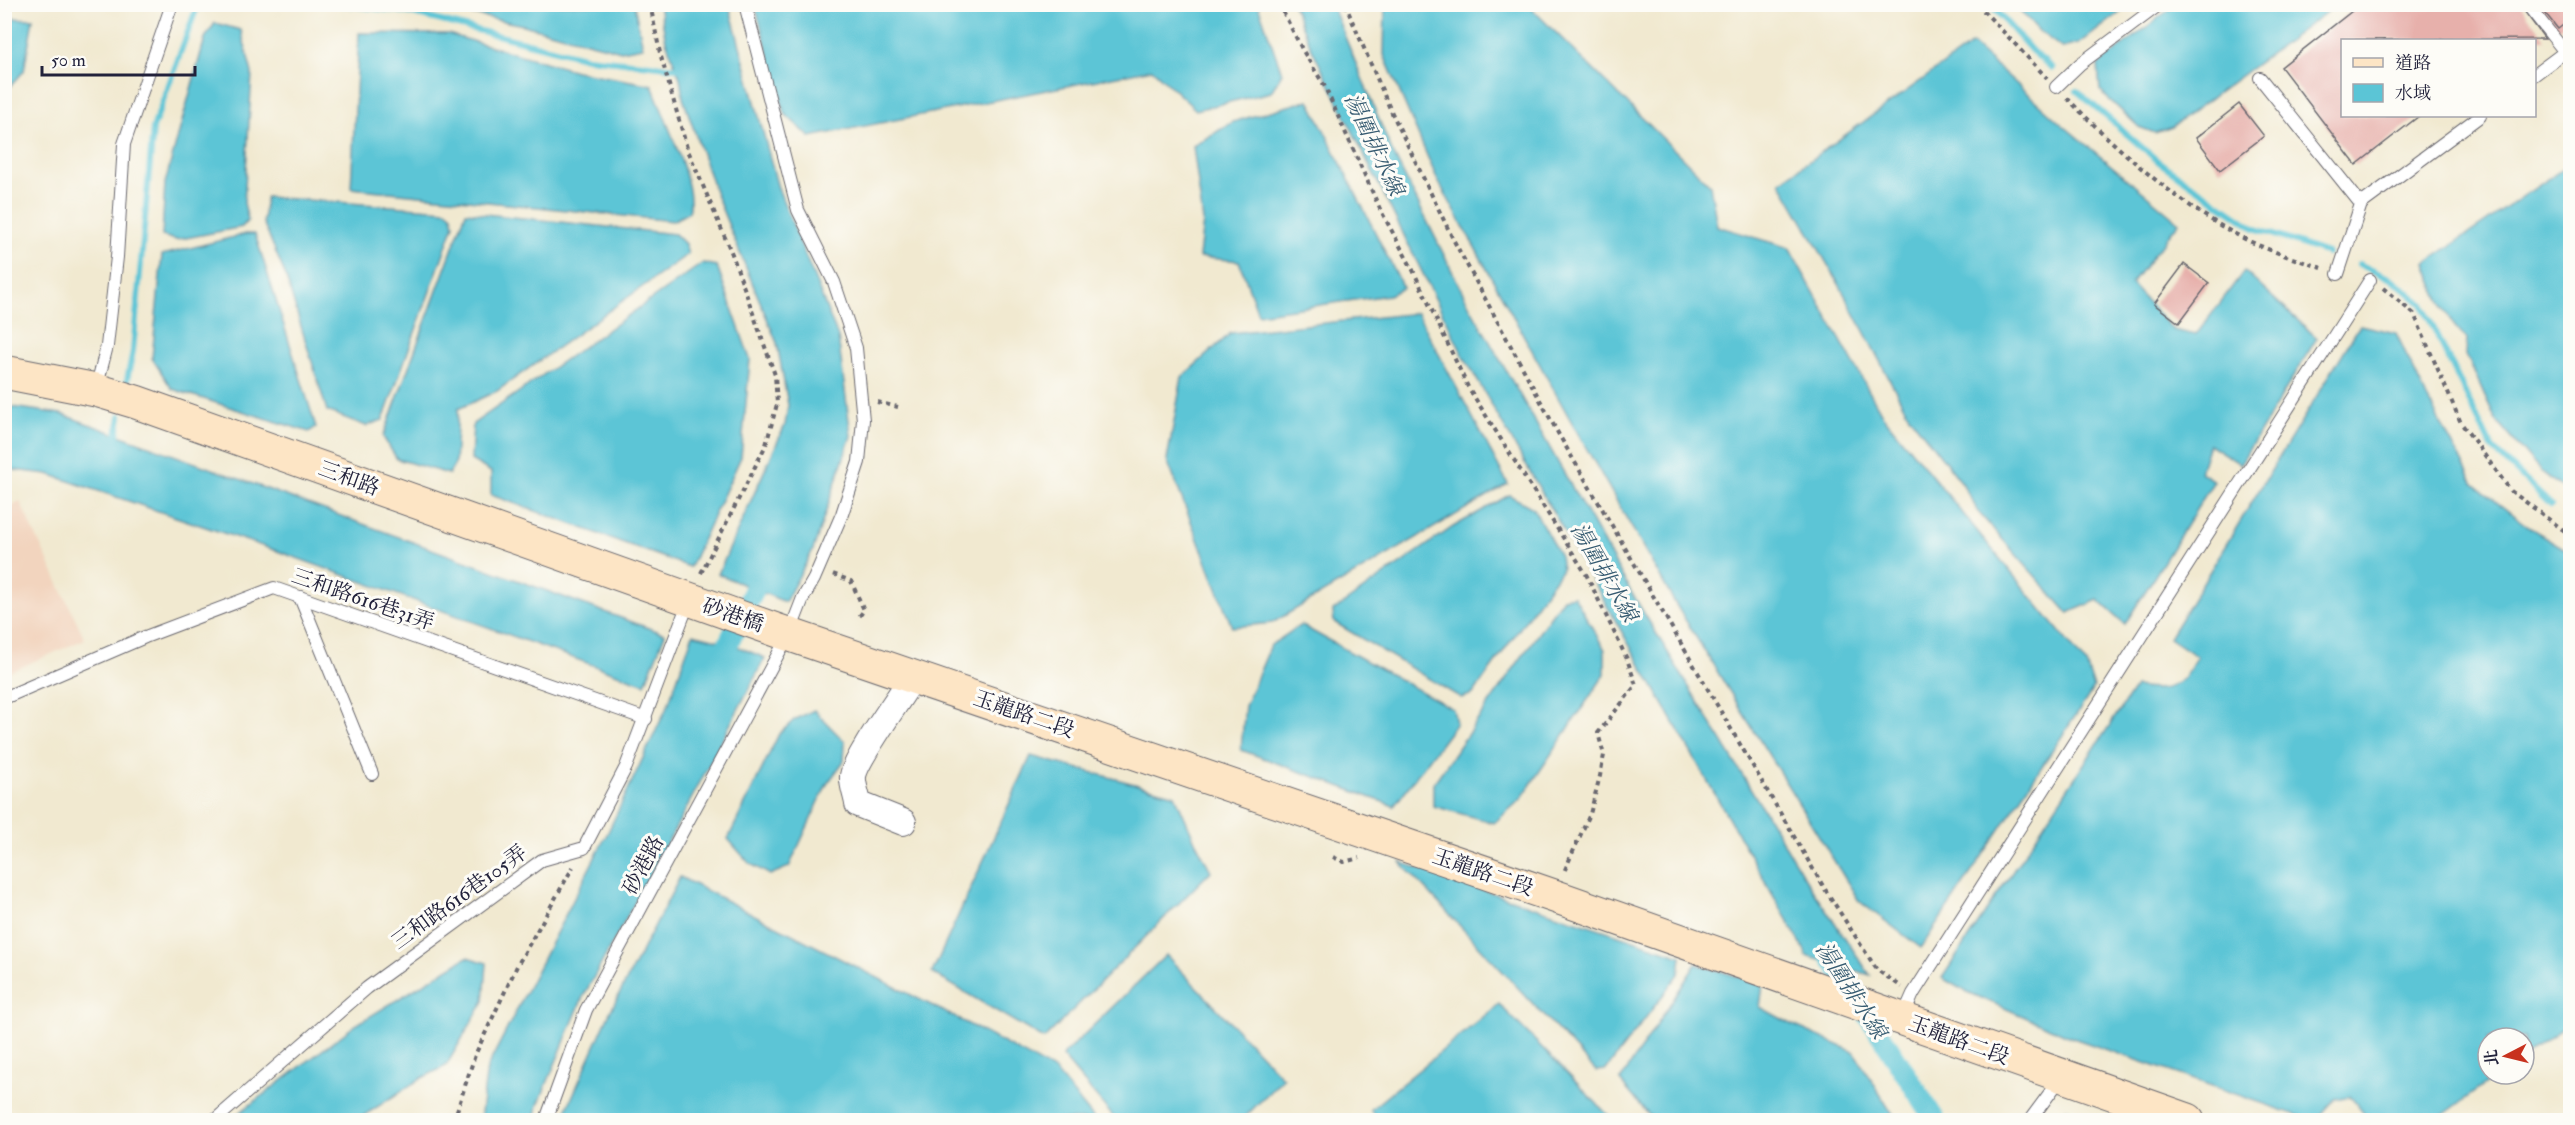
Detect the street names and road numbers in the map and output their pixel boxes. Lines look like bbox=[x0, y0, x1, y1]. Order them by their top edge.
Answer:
street label: 三和路 bbox=[315, 455, 383, 502]
street label: 三和路616巷31弄 bbox=[288, 562, 438, 636]
street label: 砂港橋 bbox=[699, 592, 767, 638]
street label: 玉龍路二段 bbox=[970, 685, 1078, 744]
street label: 砂港路 bbox=[617, 831, 670, 899]
street label: 三和路616巷105弄 bbox=[386, 839, 532, 956]
street label: 玉龍路二段 bbox=[1429, 843, 1537, 902]
street label: 玉龍路二段 bbox=[1905, 1010, 2013, 1071]

